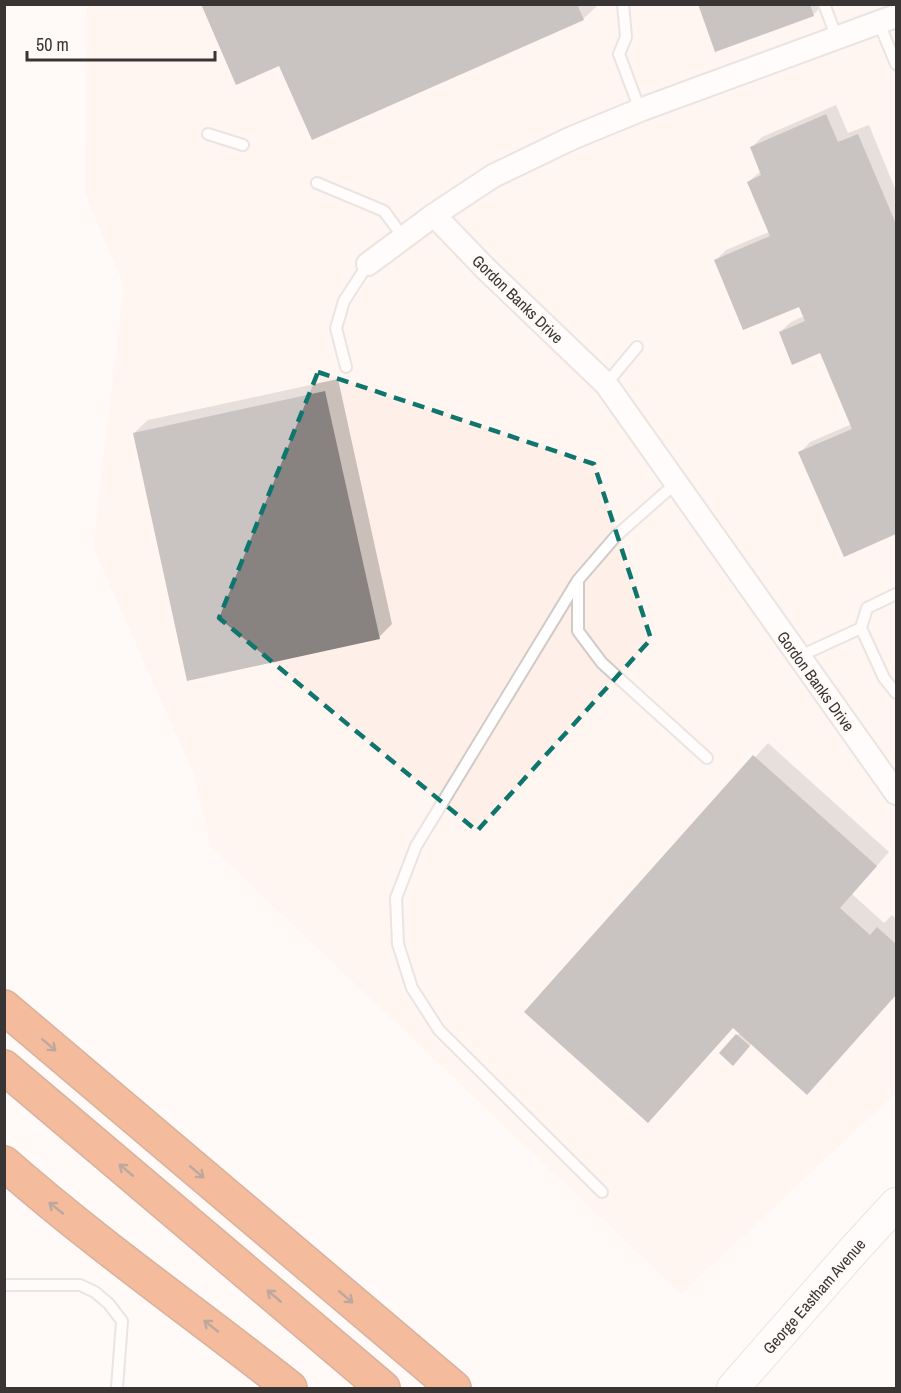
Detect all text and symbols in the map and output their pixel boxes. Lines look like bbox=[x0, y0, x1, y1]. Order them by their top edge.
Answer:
scale bar bbox=[27, 24, 214, 62]
text: 50 m bbox=[36, 32, 69, 57]
street label: Gordon Banks Drive bbox=[468, 250, 568, 348]
street label: Gordon Banks Drive bbox=[772, 626, 860, 736]
one-way arrow bbox=[41, 1038, 56, 1052]
one-way arrow bbox=[119, 1163, 134, 1177]
one-way arrow bbox=[189, 1165, 205, 1178]
one-way arrow bbox=[48, 1201, 64, 1214]
street label: George Eastham Avenue bbox=[758, 1234, 870, 1358]
one-way arrow bbox=[267, 1289, 282, 1303]
one-way arrow bbox=[338, 1291, 354, 1304]
one-way arrow bbox=[203, 1319, 219, 1332]

